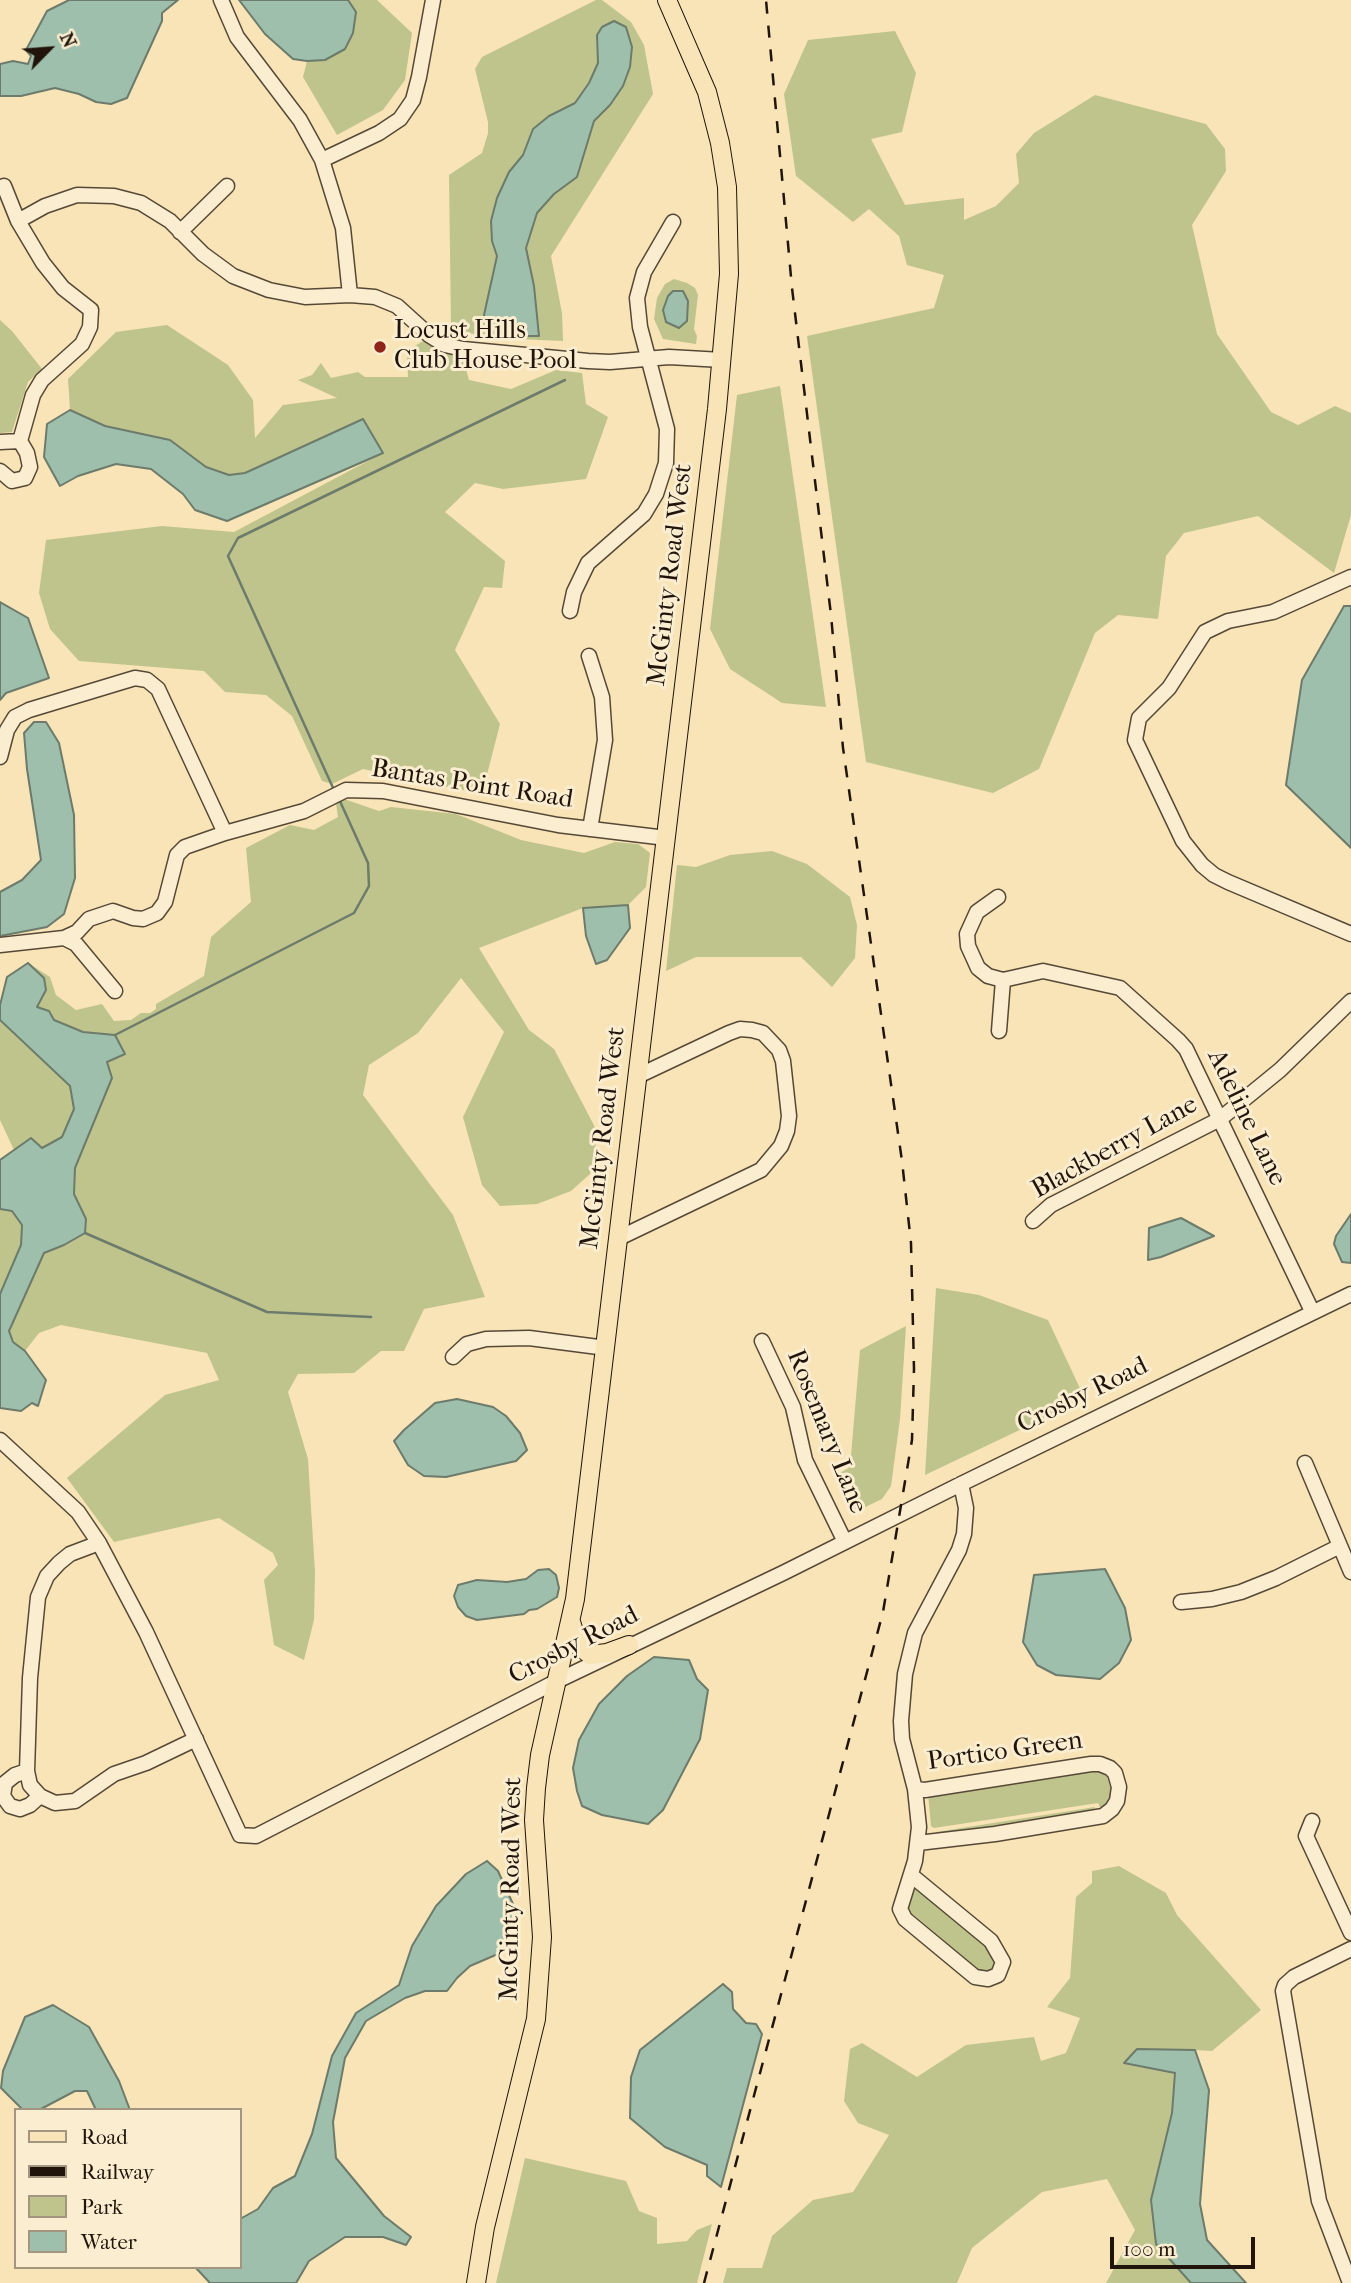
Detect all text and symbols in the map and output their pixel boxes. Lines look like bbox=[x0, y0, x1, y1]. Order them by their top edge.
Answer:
north arrow bbox=[14, 14, 84, 84]
text: N bbox=[55, 29, 81, 51]
place label: Locust Hills Club House Pool bbox=[394, 316, 577, 378]
marker: Locust Hills Club House Pool bbox=[372, 339, 388, 355]
street label: McGinty Road West bbox=[642, 462, 700, 688]
street label: Bantas Point Road bbox=[369, 754, 575, 816]
street label: McGinty Road West bbox=[575, 1025, 633, 1251]
street label: Adeline Lane bbox=[1200, 1045, 1292, 1191]
street label: Blackberry Lane bbox=[1027, 1090, 1203, 1206]
street label: Rosemary Lane bbox=[779, 1346, 873, 1518]
street label: Crosby Road bbox=[1013, 1351, 1153, 1441]
street label: Crosby Road bbox=[504, 1600, 644, 1692]
street label: Portico Green bbox=[925, 1726, 1085, 1778]
street label: McGinty Road West bbox=[494, 1777, 530, 2001]
legend bbox=[14, 2108, 242, 2269]
text: Road bbox=[81, 2125, 128, 2149]
text: Railway bbox=[81, 2160, 154, 2184]
text: Park bbox=[81, 2195, 123, 2219]
scale bar bbox=[1113, 2224, 1258, 2268]
text: Water bbox=[81, 2230, 137, 2254]
text: 100 m bbox=[1123, 2237, 1176, 2261]

